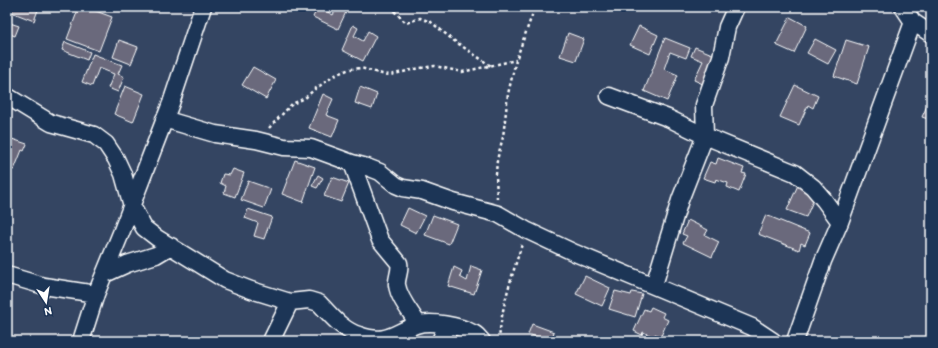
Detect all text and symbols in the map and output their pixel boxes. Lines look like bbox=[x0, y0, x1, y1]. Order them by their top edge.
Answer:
north arrow bbox=[26, 282, 66, 322]
text: N bbox=[43, 304, 53, 318]

